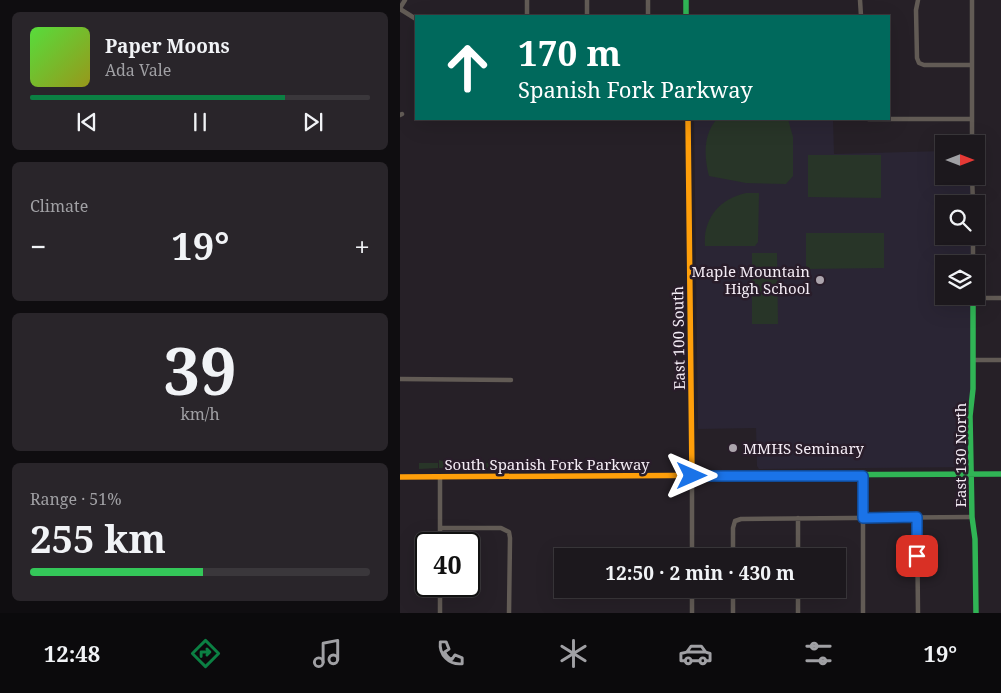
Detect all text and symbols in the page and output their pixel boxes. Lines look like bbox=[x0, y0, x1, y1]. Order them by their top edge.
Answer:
text: 170 m bbox=[518, 29, 621, 76]
text: Paper Moons bbox=[105, 33, 230, 59]
icon: ahead bbox=[435, 35, 500, 100]
text: Ada Vale bbox=[105, 59, 171, 81]
text: Spanish Fork Parkway bbox=[518, 74, 753, 104]
icon: previous bbox=[73, 108, 101, 136]
icon: pause bbox=[186, 108, 214, 136]
icon: next bbox=[299, 108, 327, 136]
north arrow bbox=[935, 135, 985, 185]
map controls bbox=[935, 135, 985, 305]
text: Climate bbox=[30, 195, 88, 217]
button: search bbox=[935, 195, 985, 245]
text: 19° bbox=[171, 219, 229, 271]
text: − bbox=[30, 227, 46, 265]
text: + bbox=[354, 227, 370, 265]
button: layers bbox=[935, 255, 985, 305]
place label: Maple Mountain High School bbox=[692, 261, 810, 298]
marker: Maple Mountain High School bbox=[814, 274, 826, 286]
street label: East 100 South bbox=[667, 285, 689, 390]
text: 39 bbox=[163, 326, 237, 414]
street label: East 130 North bbox=[950, 402, 970, 507]
text: km/h bbox=[180, 403, 220, 425]
place label: MMHS Seminary bbox=[743, 438, 864, 458]
marker: MMHS Seminary bbox=[727, 442, 739, 454]
position arrow bbox=[665, 449, 717, 501]
street label: South Spanish Fork Parkway bbox=[444, 454, 650, 474]
text: Range · 51% bbox=[30, 488, 122, 510]
text: 255 km bbox=[30, 512, 166, 564]
speed limit sign: 40 bbox=[415, 532, 480, 597]
pin bbox=[896, 535, 938, 577]
icon: arrive bbox=[903, 542, 931, 570]
text: 12:50 · 2 min · 430 m bbox=[605, 560, 795, 586]
icon: directions bbox=[188, 636, 223, 671]
icon: music bbox=[310, 636, 345, 671]
icon: phone bbox=[433, 636, 468, 671]
icon: climate bbox=[556, 636, 591, 671]
icon: car bbox=[678, 636, 713, 671]
icon: filters bbox=[801, 636, 836, 671]
text: 12:48 bbox=[44, 638, 100, 668]
text: 19° bbox=[923, 638, 957, 668]

